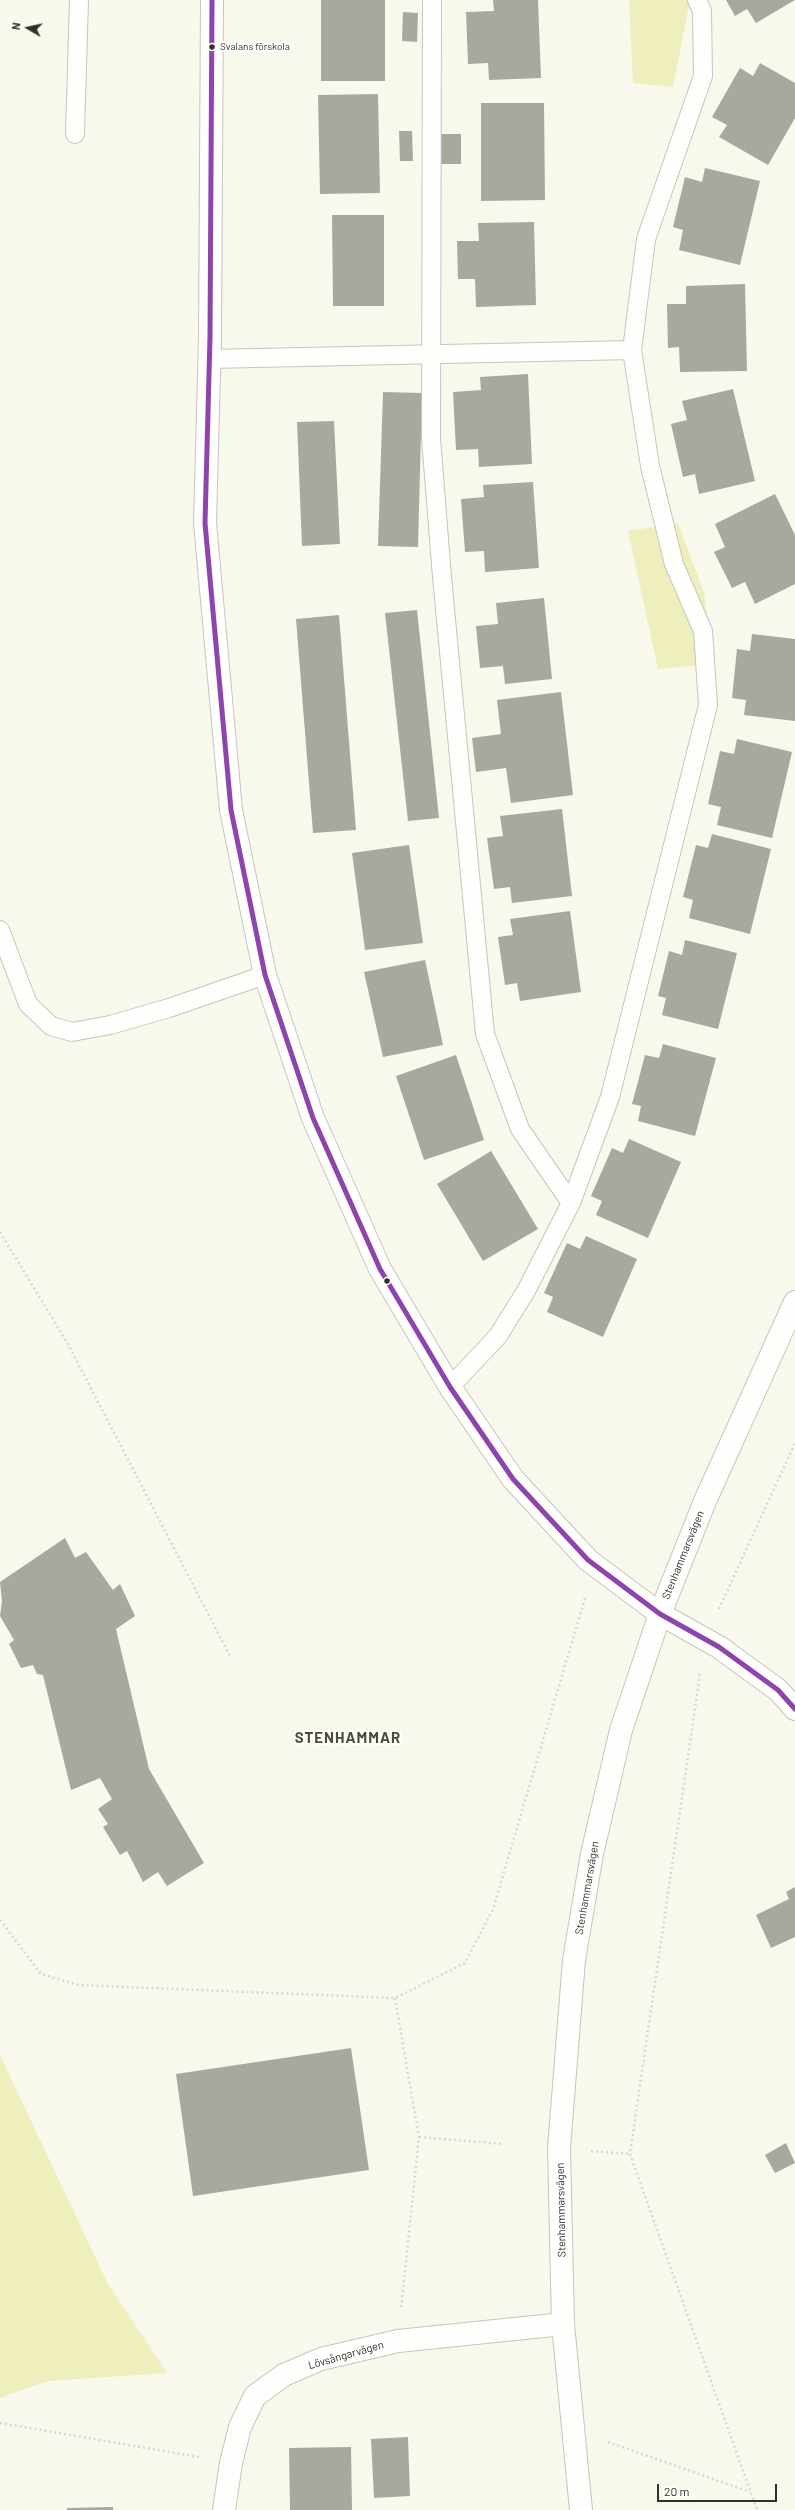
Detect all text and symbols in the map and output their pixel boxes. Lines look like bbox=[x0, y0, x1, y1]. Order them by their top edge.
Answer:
north arrow bbox=[8, 8, 48, 48]
text: N bbox=[9, 21, 23, 31]
place label: Svalans förskola bbox=[220, 41, 290, 53]
marker: Svalans förskola bbox=[207, 42, 217, 52]
unlabelled marker bbox=[382, 1276, 392, 1286]
street label: Stenhammarsvägen bbox=[659, 1509, 707, 1601]
district label: STENHAMMAR bbox=[295, 1729, 401, 1747]
street label: Stenhammarsvägen bbox=[572, 1840, 602, 1936]
street label: Stenhammarsvägen bbox=[554, 2163, 568, 2257]
street label: Lövsångarvägen bbox=[307, 2338, 385, 2372]
scale bar bbox=[659, 2476, 779, 2502]
text: 20 m bbox=[664, 2484, 690, 2498]

